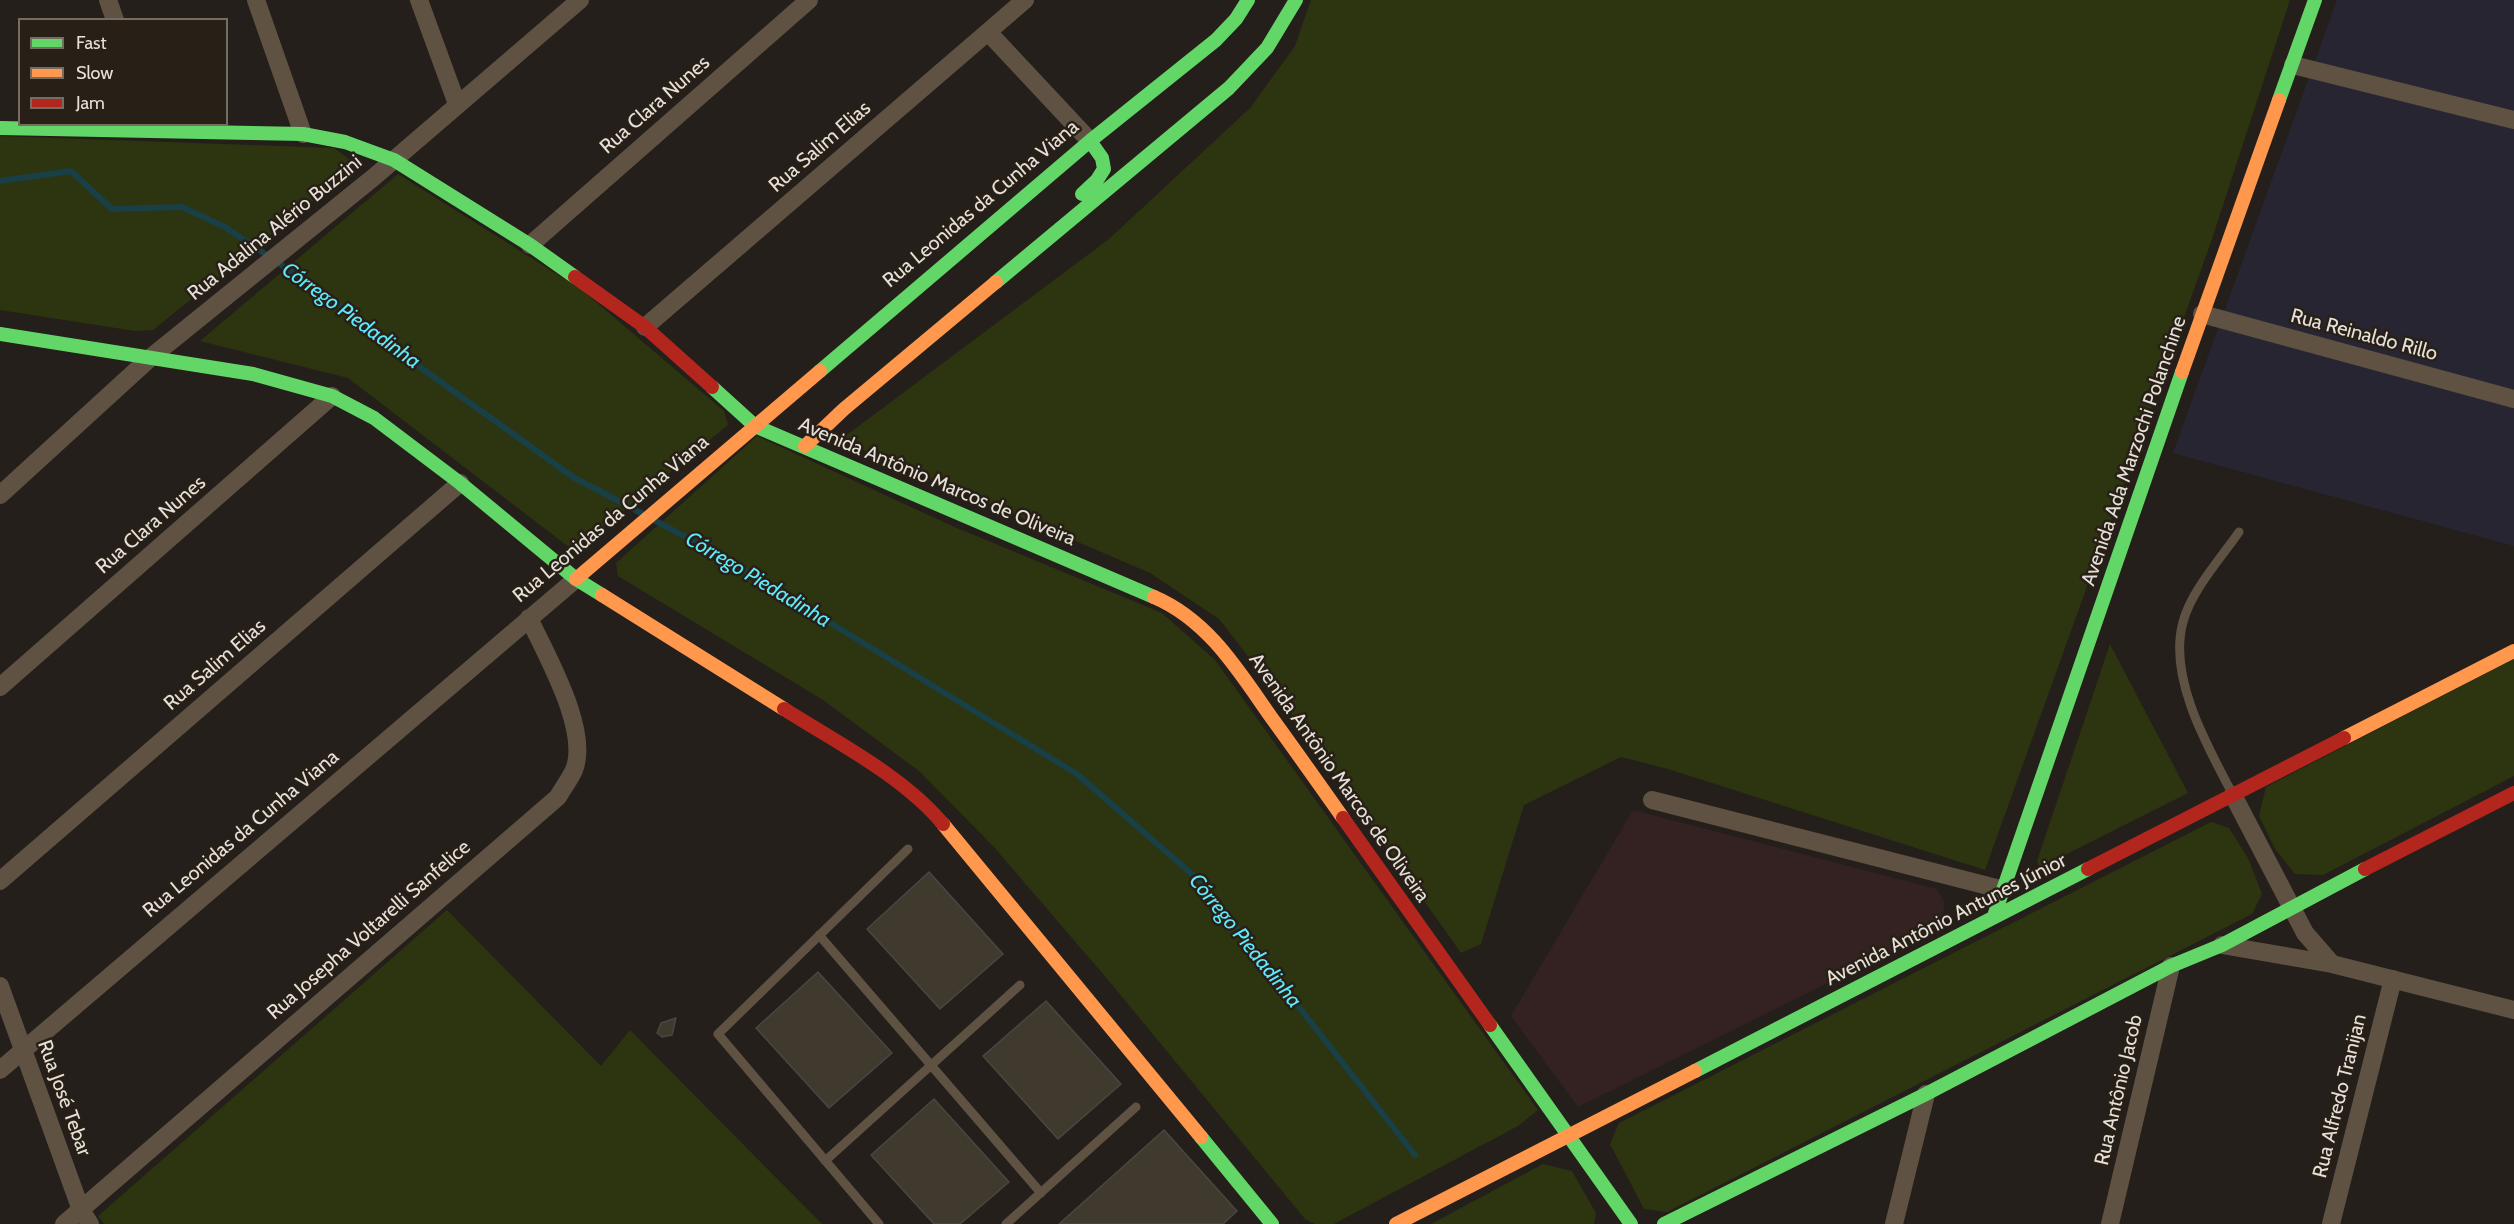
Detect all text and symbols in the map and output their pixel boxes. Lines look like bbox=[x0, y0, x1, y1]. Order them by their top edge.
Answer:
legend bbox=[18, 18, 228, 126]
text: Fast bbox=[76, 32, 107, 54]
street label: Rua Clara Nunes bbox=[595, 51, 715, 159]
text: Slow bbox=[76, 62, 113, 84]
text: Jam bbox=[76, 92, 105, 114]
street label: Rua Salim Elias bbox=[764, 96, 876, 198]
street label: Rua Leonidas da Cunha Viana bbox=[878, 115, 1084, 293]
street label: Rua Adalina Alério Buzzini bbox=[183, 150, 367, 306]
water label: Córrego Piedadinha bbox=[277, 257, 425, 375]
street label: Rua Reinaldo Rillo bbox=[2288, 304, 2440, 366]
street label: Avenida Ada Marzochi Polanchine bbox=[2076, 313, 2192, 589]
street label: Avenida Antônio Marcos de Oliveira bbox=[795, 413, 1079, 551]
street label: Rua Leonidas da Cunha Viana bbox=[508, 430, 714, 608]
street label: Rua Clara Nunes bbox=[91, 471, 211, 579]
water label: Córrego Piedadinha bbox=[681, 527, 835, 633]
street label: Rua Salim Elias bbox=[159, 614, 271, 716]
street label: Avenida Antônio Marcos de Oliveira bbox=[1244, 649, 1434, 907]
street label: Rua Leonidas da Cunha Viana bbox=[138, 745, 344, 923]
street label: Rua Josepha Voltarelli Sanfelice bbox=[262, 835, 476, 1025]
street label: Avenida Antônio Antunes Júnior bbox=[1822, 849, 2070, 991]
water label: Córrego Piedadinha bbox=[1183, 869, 1307, 1013]
street label: Rua Antônio Jacob bbox=[2090, 1012, 2148, 1168]
street label: Rua Alfredo Tranijan bbox=[2308, 1012, 2372, 1180]
street label: Rua José Tebar bbox=[32, 1037, 96, 1159]

